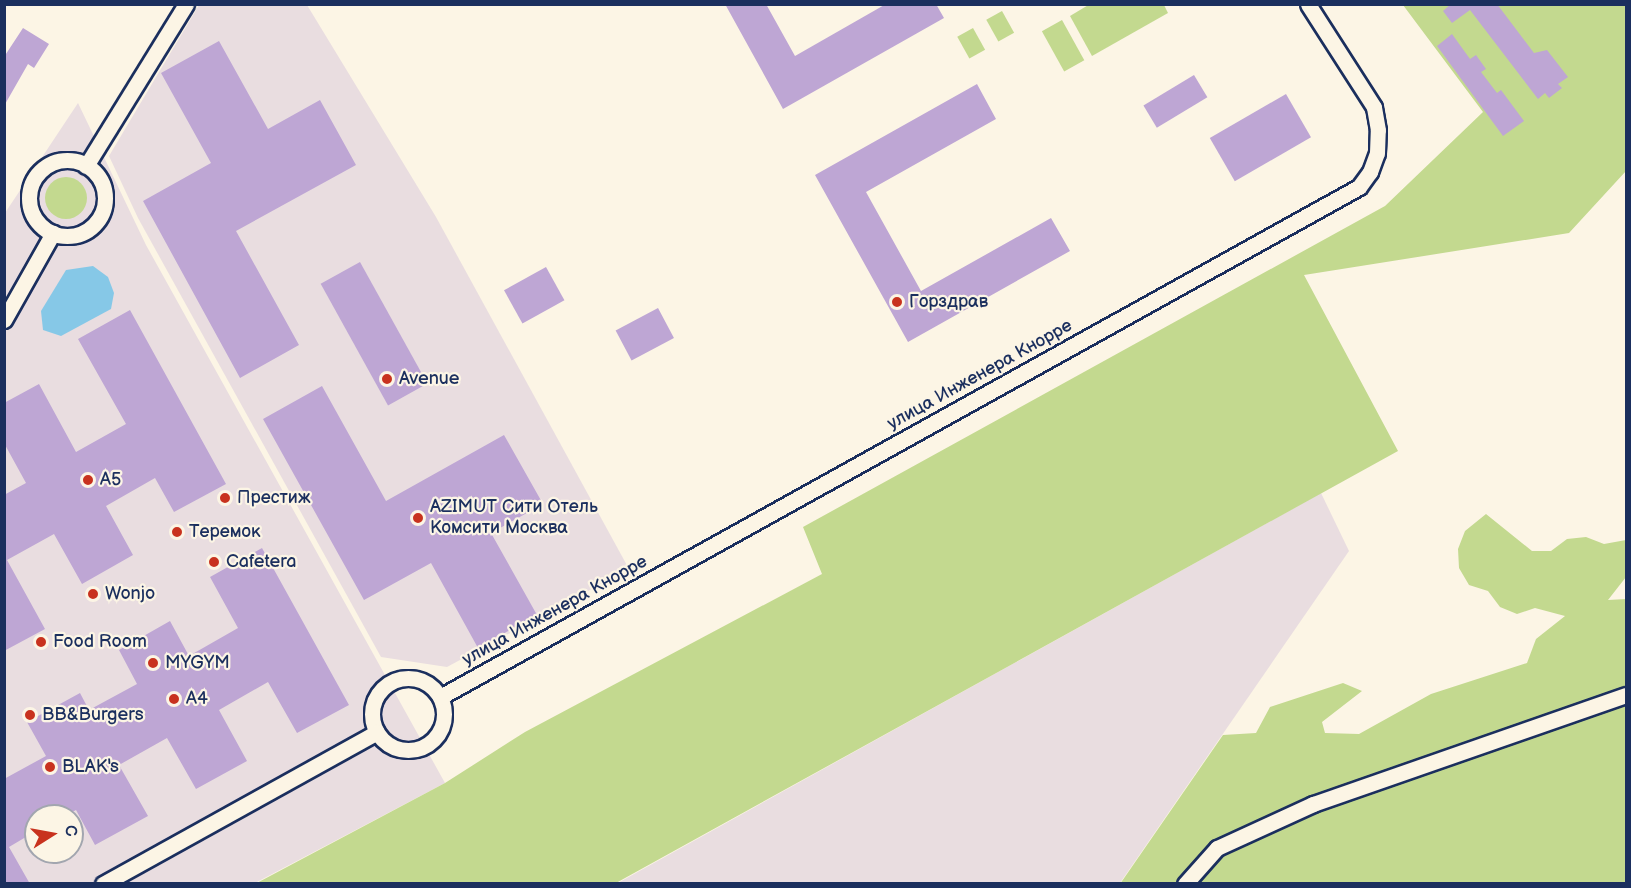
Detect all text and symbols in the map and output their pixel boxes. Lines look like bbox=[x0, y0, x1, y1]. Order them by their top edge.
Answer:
place label: Горздрав bbox=[909, 291, 988, 313]
marker: Горздрав bbox=[890, 295, 904, 309]
street label: улица Инженера Кнорре bbox=[884, 315, 1076, 435]
place label: Avenue bbox=[399, 368, 459, 390]
marker: Avenue bbox=[380, 372, 394, 386]
place label: А5 bbox=[100, 469, 121, 491]
marker: А5 bbox=[81, 473, 95, 487]
place label: Престиж bbox=[237, 487, 310, 509]
marker: Престиж bbox=[218, 491, 232, 505]
place label: AZIMUT Сити Отель Комсити Москва bbox=[430, 497, 598, 540]
marker: AZIMUT Сити Отель Комсити Москва bbox=[411, 511, 425, 525]
place label: Теремок bbox=[189, 521, 260, 543]
marker: Теремок bbox=[170, 525, 184, 539]
place label: Cafetera bbox=[226, 551, 297, 573]
street label: улица Инженера Кнорре bbox=[459, 551, 651, 671]
marker: Cafetera bbox=[207, 555, 221, 569]
place label: Wonjo bbox=[105, 583, 155, 605]
marker: Wonjo bbox=[86, 587, 100, 601]
place label: Food Room bbox=[53, 631, 147, 653]
marker: Food Room bbox=[34, 635, 48, 649]
place label: MYGYM bbox=[165, 652, 230, 674]
marker: MYGYM bbox=[146, 656, 160, 670]
place label: А4 bbox=[186, 688, 208, 710]
marker: А4 bbox=[167, 692, 181, 706]
place label: BB&Burgers bbox=[42, 704, 144, 726]
marker: BB&Burgers bbox=[23, 708, 37, 722]
place label: BLAK's bbox=[62, 756, 119, 778]
marker: BLAK's bbox=[43, 760, 57, 774]
north arrow bbox=[24, 804, 84, 864]
text: С bbox=[60, 824, 81, 838]

